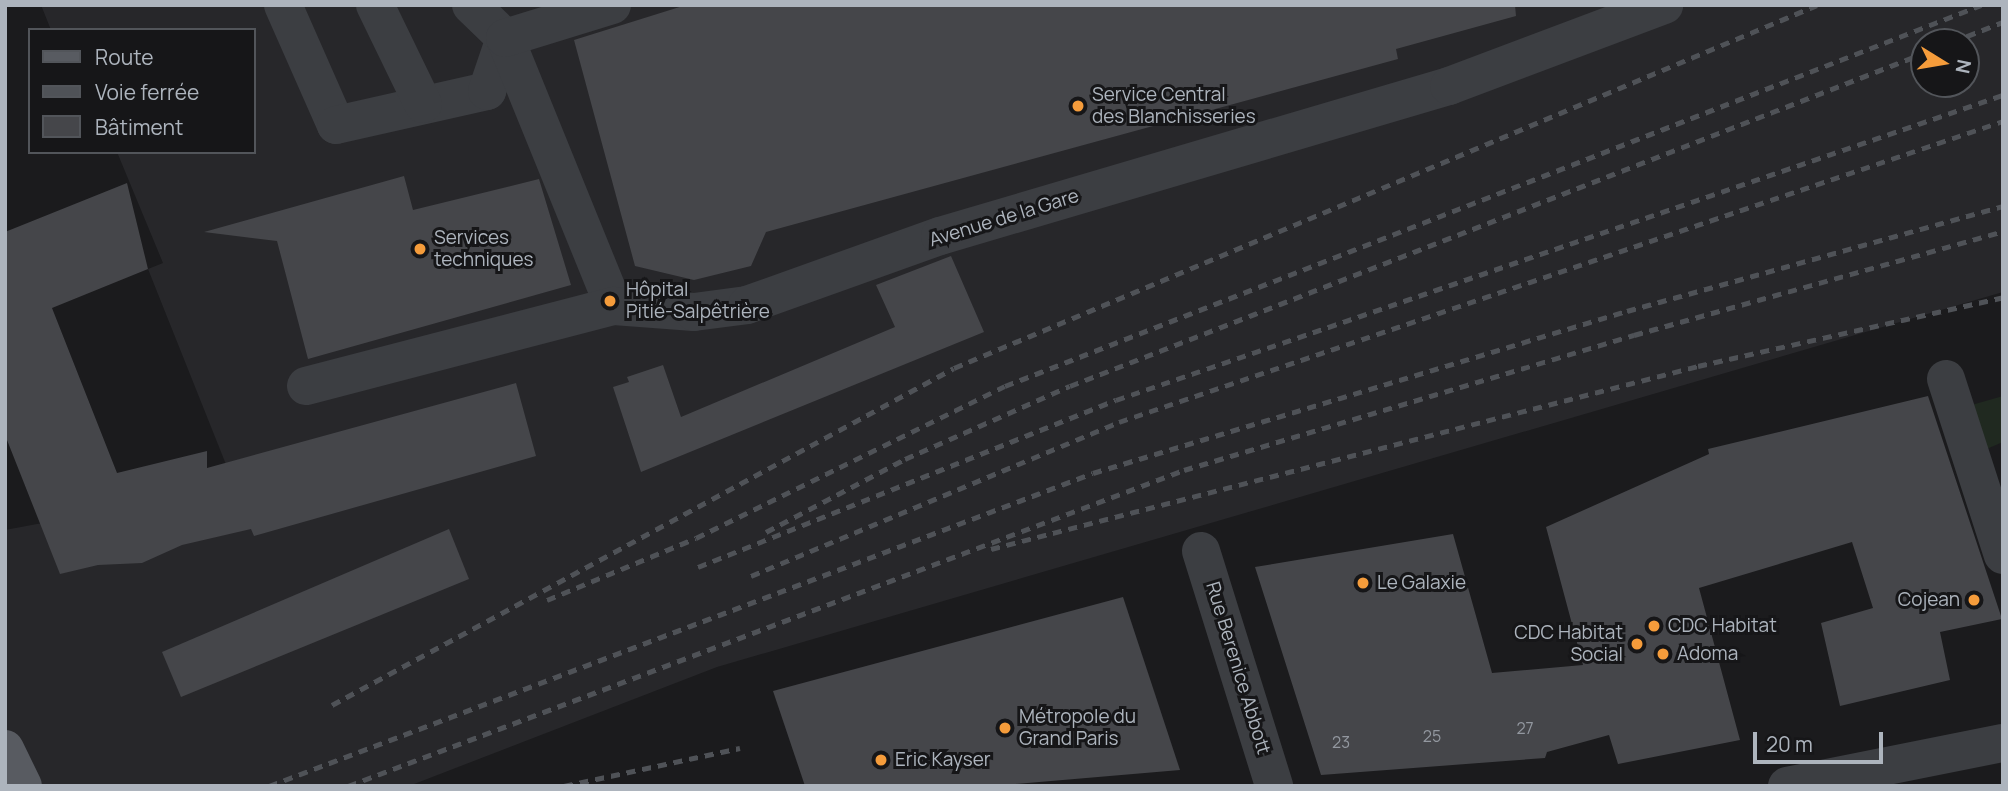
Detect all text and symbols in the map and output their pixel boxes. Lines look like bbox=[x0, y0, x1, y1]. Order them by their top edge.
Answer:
legend bbox=[28, 28, 256, 154]
north arrow bbox=[1910, 28, 1980, 98]
text: Route bbox=[95, 43, 153, 71]
text: N bbox=[1950, 57, 1978, 76]
text: Voie ferrée bbox=[95, 78, 199, 106]
place label: Service Central des Blanchisseries bbox=[1092, 84, 1256, 128]
marker: Service Central des Blanchisseries bbox=[1070, 98, 1086, 114]
text: Bâtiment bbox=[95, 113, 183, 141]
street label: Avenue de la Gare bbox=[926, 184, 1082, 252]
place label: Services techniques bbox=[434, 227, 533, 271]
marker: Services techniques bbox=[412, 241, 428, 257]
place label: Hôpital Pitié-Salpêtrière bbox=[626, 279, 770, 323]
marker: Hôpital Pitié-Salpêtrière bbox=[600, 291, 620, 311]
place label: Le Galaxie bbox=[1377, 572, 1466, 594]
marker: Le Galaxie bbox=[1355, 575, 1371, 591]
street label: Rue Berenice Abbott bbox=[1201, 579, 1275, 757]
place label: Cojean bbox=[1898, 589, 1960, 611]
marker: Cojean bbox=[1966, 592, 1982, 608]
place label: CDC Habitat bbox=[1668, 615, 1777, 637]
marker: CDC Habitat bbox=[1646, 618, 1662, 634]
place label: CDC Habitat Social bbox=[1514, 622, 1623, 666]
marker: CDC Habitat Social bbox=[1629, 636, 1645, 652]
place label: Adoma bbox=[1677, 643, 1738, 665]
marker: Adoma bbox=[1655, 646, 1671, 662]
place label: Métropole du Grand Paris bbox=[1019, 706, 1136, 750]
house number: 27 bbox=[1516, 718, 1534, 738]
scale bar bbox=[1756, 718, 1885, 762]
marker: Métropole du Grand Paris bbox=[997, 720, 1013, 736]
house number: 25 bbox=[1423, 726, 1441, 746]
text: 20 m bbox=[1766, 730, 1813, 758]
house number: 23 bbox=[1332, 732, 1350, 752]
place label: Eric Kayser bbox=[895, 749, 991, 771]
marker: Eric Kayser bbox=[873, 752, 889, 768]

